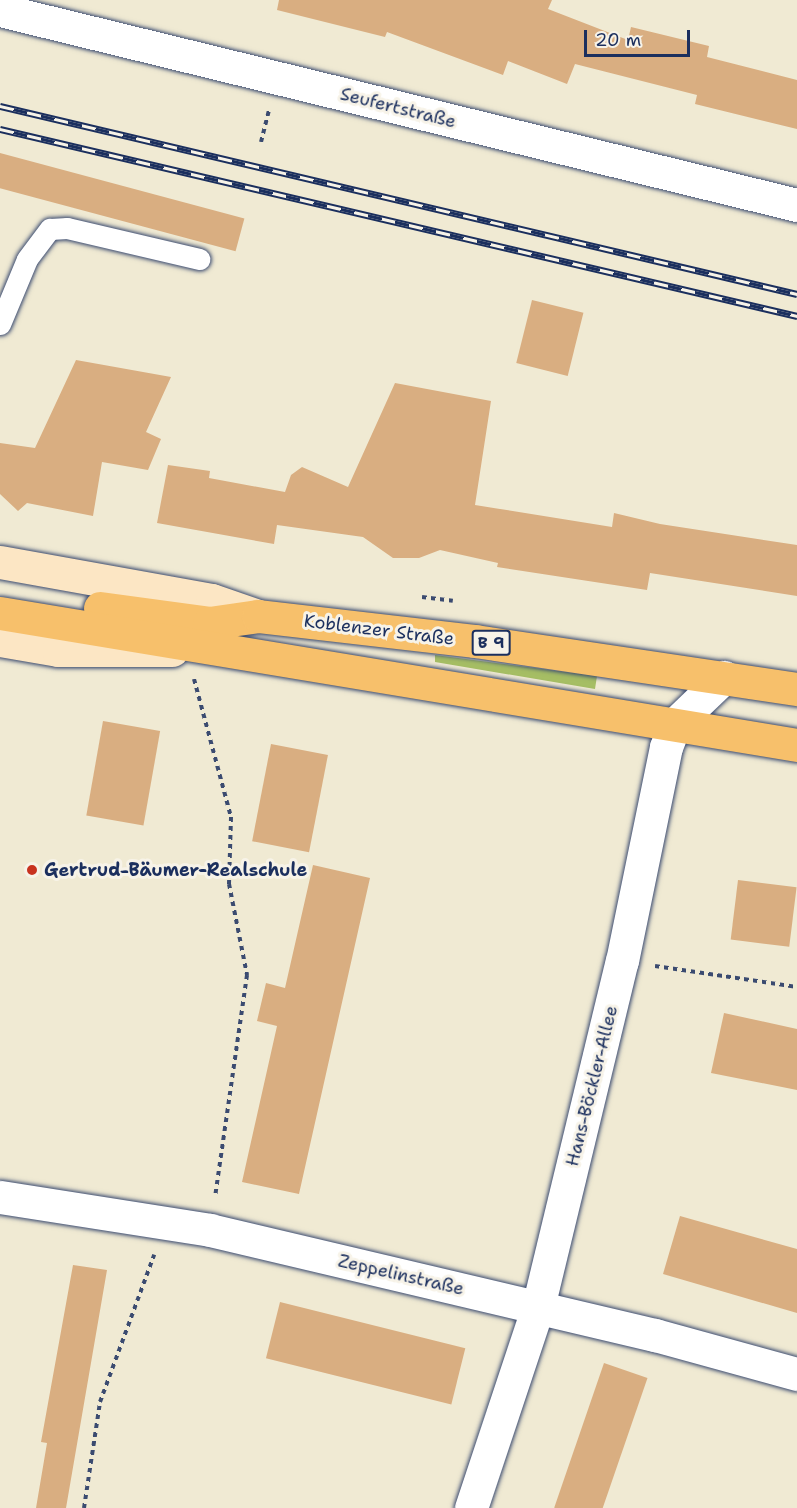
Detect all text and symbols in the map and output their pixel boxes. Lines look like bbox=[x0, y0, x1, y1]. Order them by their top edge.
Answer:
scale bar bbox=[587, 18, 694, 56]
text: 20 m bbox=[595, 28, 641, 52]
street label: Seufertstraße bbox=[338, 83, 458, 133]
street label: Koblenzer Straße bbox=[303, 610, 455, 650]
road number: B 9 bbox=[472, 630, 510, 656]
place label: Gertrud-Bäumer-Realschule bbox=[44, 859, 307, 881]
marker: Gertrud-Bäumer-Realschule bbox=[25, 863, 39, 877]
street label: Hans-Böckler-Allee bbox=[562, 1003, 622, 1169]
street label: Zeppelinstraße bbox=[336, 1250, 466, 1300]

